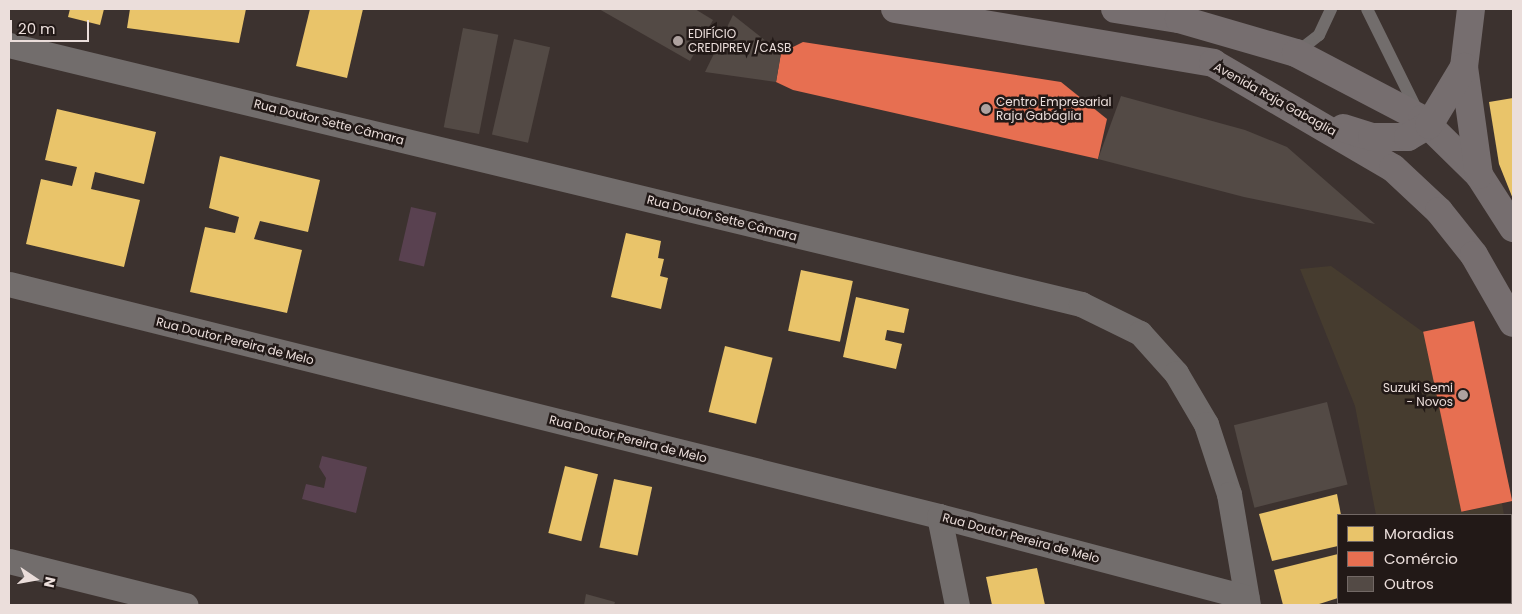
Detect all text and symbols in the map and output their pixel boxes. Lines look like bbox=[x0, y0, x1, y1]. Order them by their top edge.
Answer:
scale bar bbox=[12, 10, 91, 42]
text: 20 m bbox=[18, 18, 56, 39]
place label: EDIFÍCIO CREDIPREV /CASB bbox=[688, 27, 791, 55]
marker: EDIFÍCIO CREDIPREV /CASB bbox=[672, 35, 684, 47]
street label: Avenida Raja Gabaglia bbox=[1211, 59, 1339, 139]
place label: Centro Empresarial Raja Gabáglia bbox=[996, 95, 1112, 123]
street label: Rua Doutor Sette Câmara bbox=[252, 96, 406, 148]
marker: Centro Empresarial Raja Gabáglia bbox=[980, 103, 992, 115]
street label: Rua Doutor Sette Câmara bbox=[645, 192, 799, 244]
street label: Rua Doutor Pereira de Melo bbox=[155, 314, 315, 368]
place label: Suzuki Semi - Novos bbox=[1383, 381, 1453, 409]
marker: Suzuki Semi - Novos bbox=[1457, 389, 1469, 401]
street label: Rua Doutor Pereira de Melo bbox=[548, 412, 708, 466]
street label: Rua Doutor Pereira de Melo bbox=[941, 510, 1101, 566]
legend bbox=[1337, 514, 1512, 604]
text: Moradias bbox=[1384, 523, 1454, 544]
text: Comércio bbox=[1384, 548, 1458, 569]
north arrow bbox=[10, 554, 60, 604]
text: Outros bbox=[1384, 573, 1434, 594]
text: N bbox=[39, 575, 61, 589]

